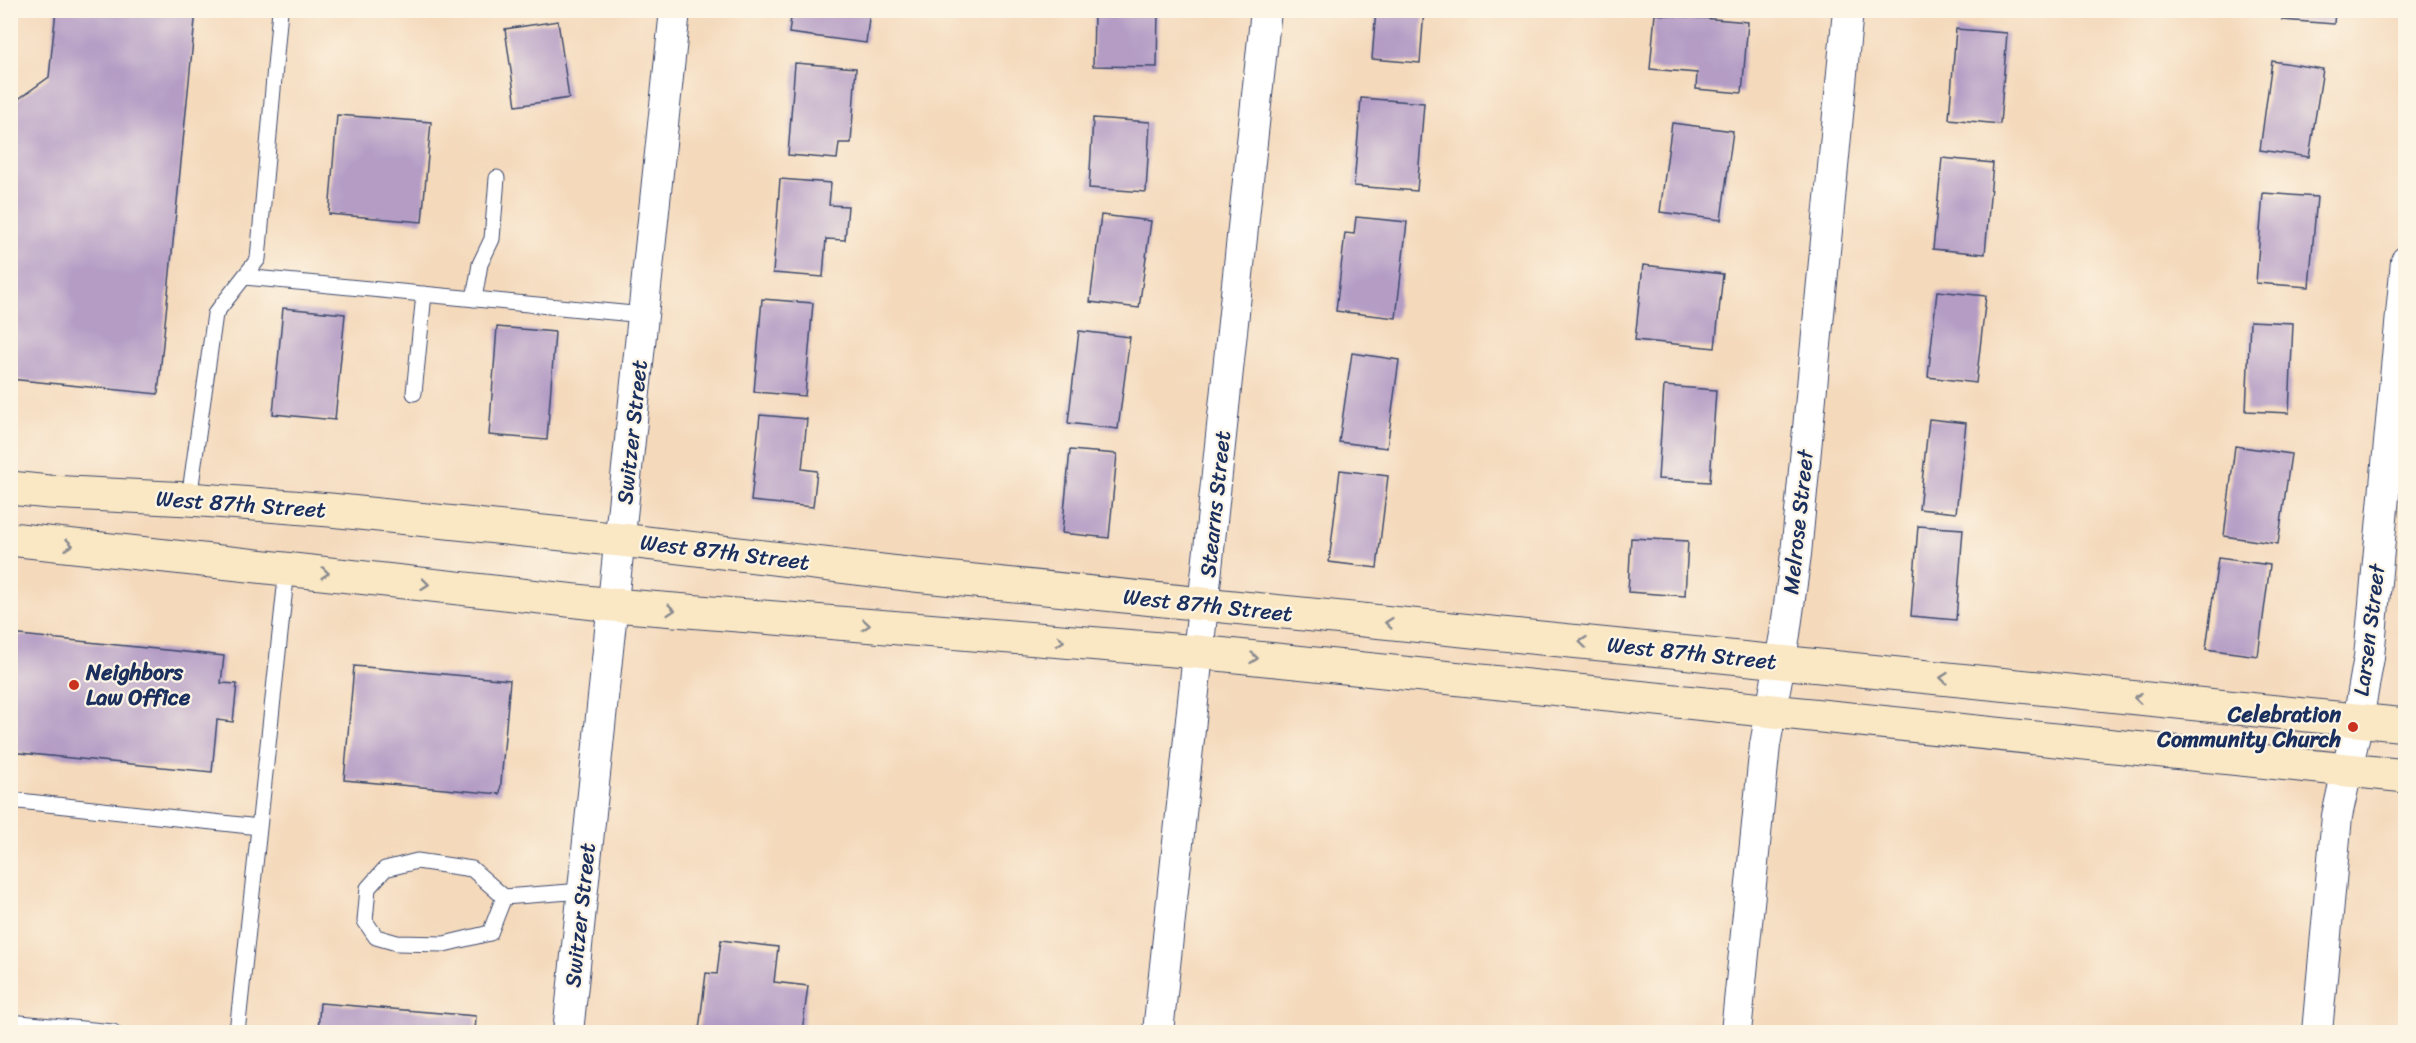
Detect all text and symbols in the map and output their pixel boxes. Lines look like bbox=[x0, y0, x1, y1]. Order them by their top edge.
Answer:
street label: Switzer Street bbox=[605, 357, 659, 506]
street label: Stearns Street bbox=[1188, 428, 1242, 579]
street label: Melrose Street bbox=[1771, 447, 1825, 596]
street label: West 87th Street bbox=[155, 479, 328, 529]
street label: West 87th Street bbox=[638, 522, 812, 582]
one-way arrow bbox=[64, 538, 73, 551]
street label: Larsen Street bbox=[2342, 561, 2397, 698]
one-way arrow bbox=[321, 566, 330, 579]
one-way arrow bbox=[420, 577, 429, 590]
street label: West 87th Street bbox=[1121, 577, 1295, 633]
one-way arrow bbox=[667, 603, 676, 616]
one-way arrow bbox=[1385, 617, 1394, 630]
one-way arrow bbox=[861, 618, 870, 631]
street label: West 87th Street bbox=[1605, 625, 1779, 681]
one-way arrow bbox=[1056, 634, 1065, 647]
one-way arrow bbox=[1579, 636, 1588, 649]
one-way arrow bbox=[1250, 651, 1259, 663]
place label: Neighbors Law Office bbox=[85, 653, 191, 717]
one-way arrow bbox=[1940, 672, 1949, 685]
marker: Neighbors Law Office bbox=[67, 678, 81, 692]
one-way arrow bbox=[2134, 692, 2143, 705]
place label: Celebration Community Church bbox=[2156, 695, 2341, 759]
marker: Celebration Community Church bbox=[2346, 720, 2360, 734]
street label: Switzer Street bbox=[553, 840, 607, 989]

